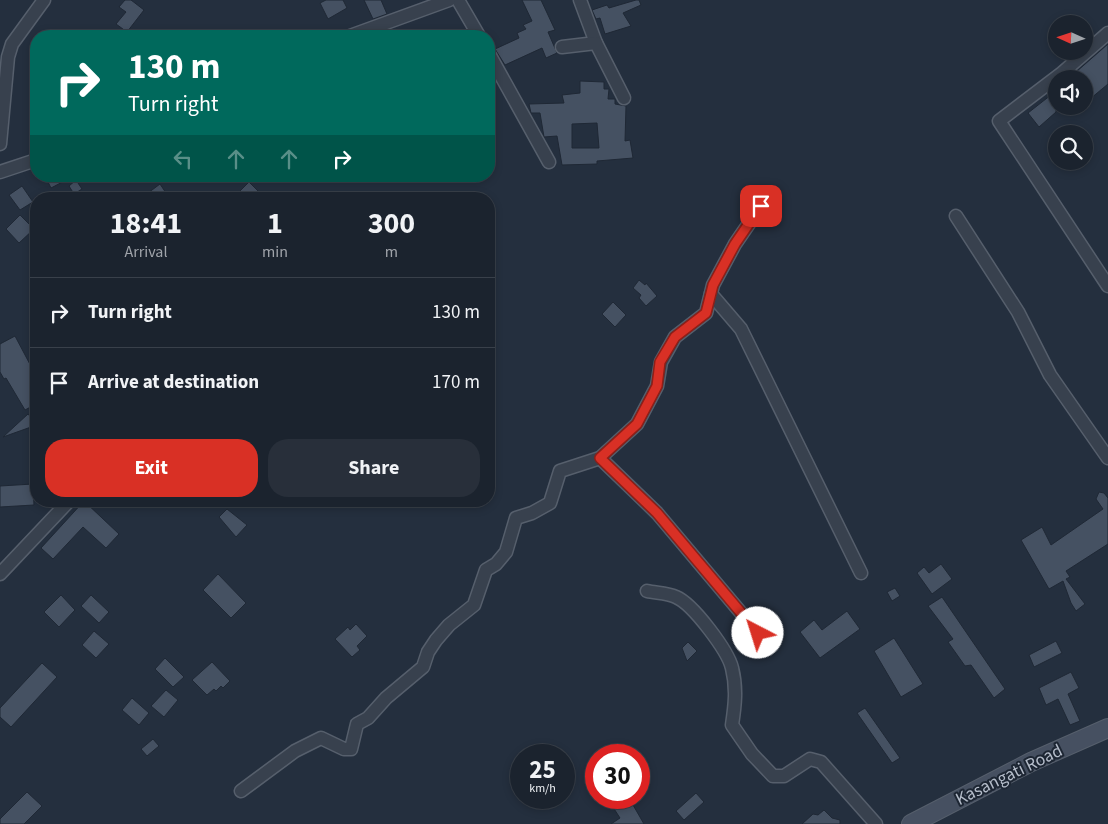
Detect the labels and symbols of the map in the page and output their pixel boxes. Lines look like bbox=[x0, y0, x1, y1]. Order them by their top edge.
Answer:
north arrow bbox=[1048, 15, 1092, 60]
pin bbox=[740, 185, 782, 227]
position arrow bbox=[731, 606, 783, 658]
street label: Kasangati Road bbox=[951, 738, 1067, 812]
speed limit sign: 30 bbox=[585, 744, 650, 809]

